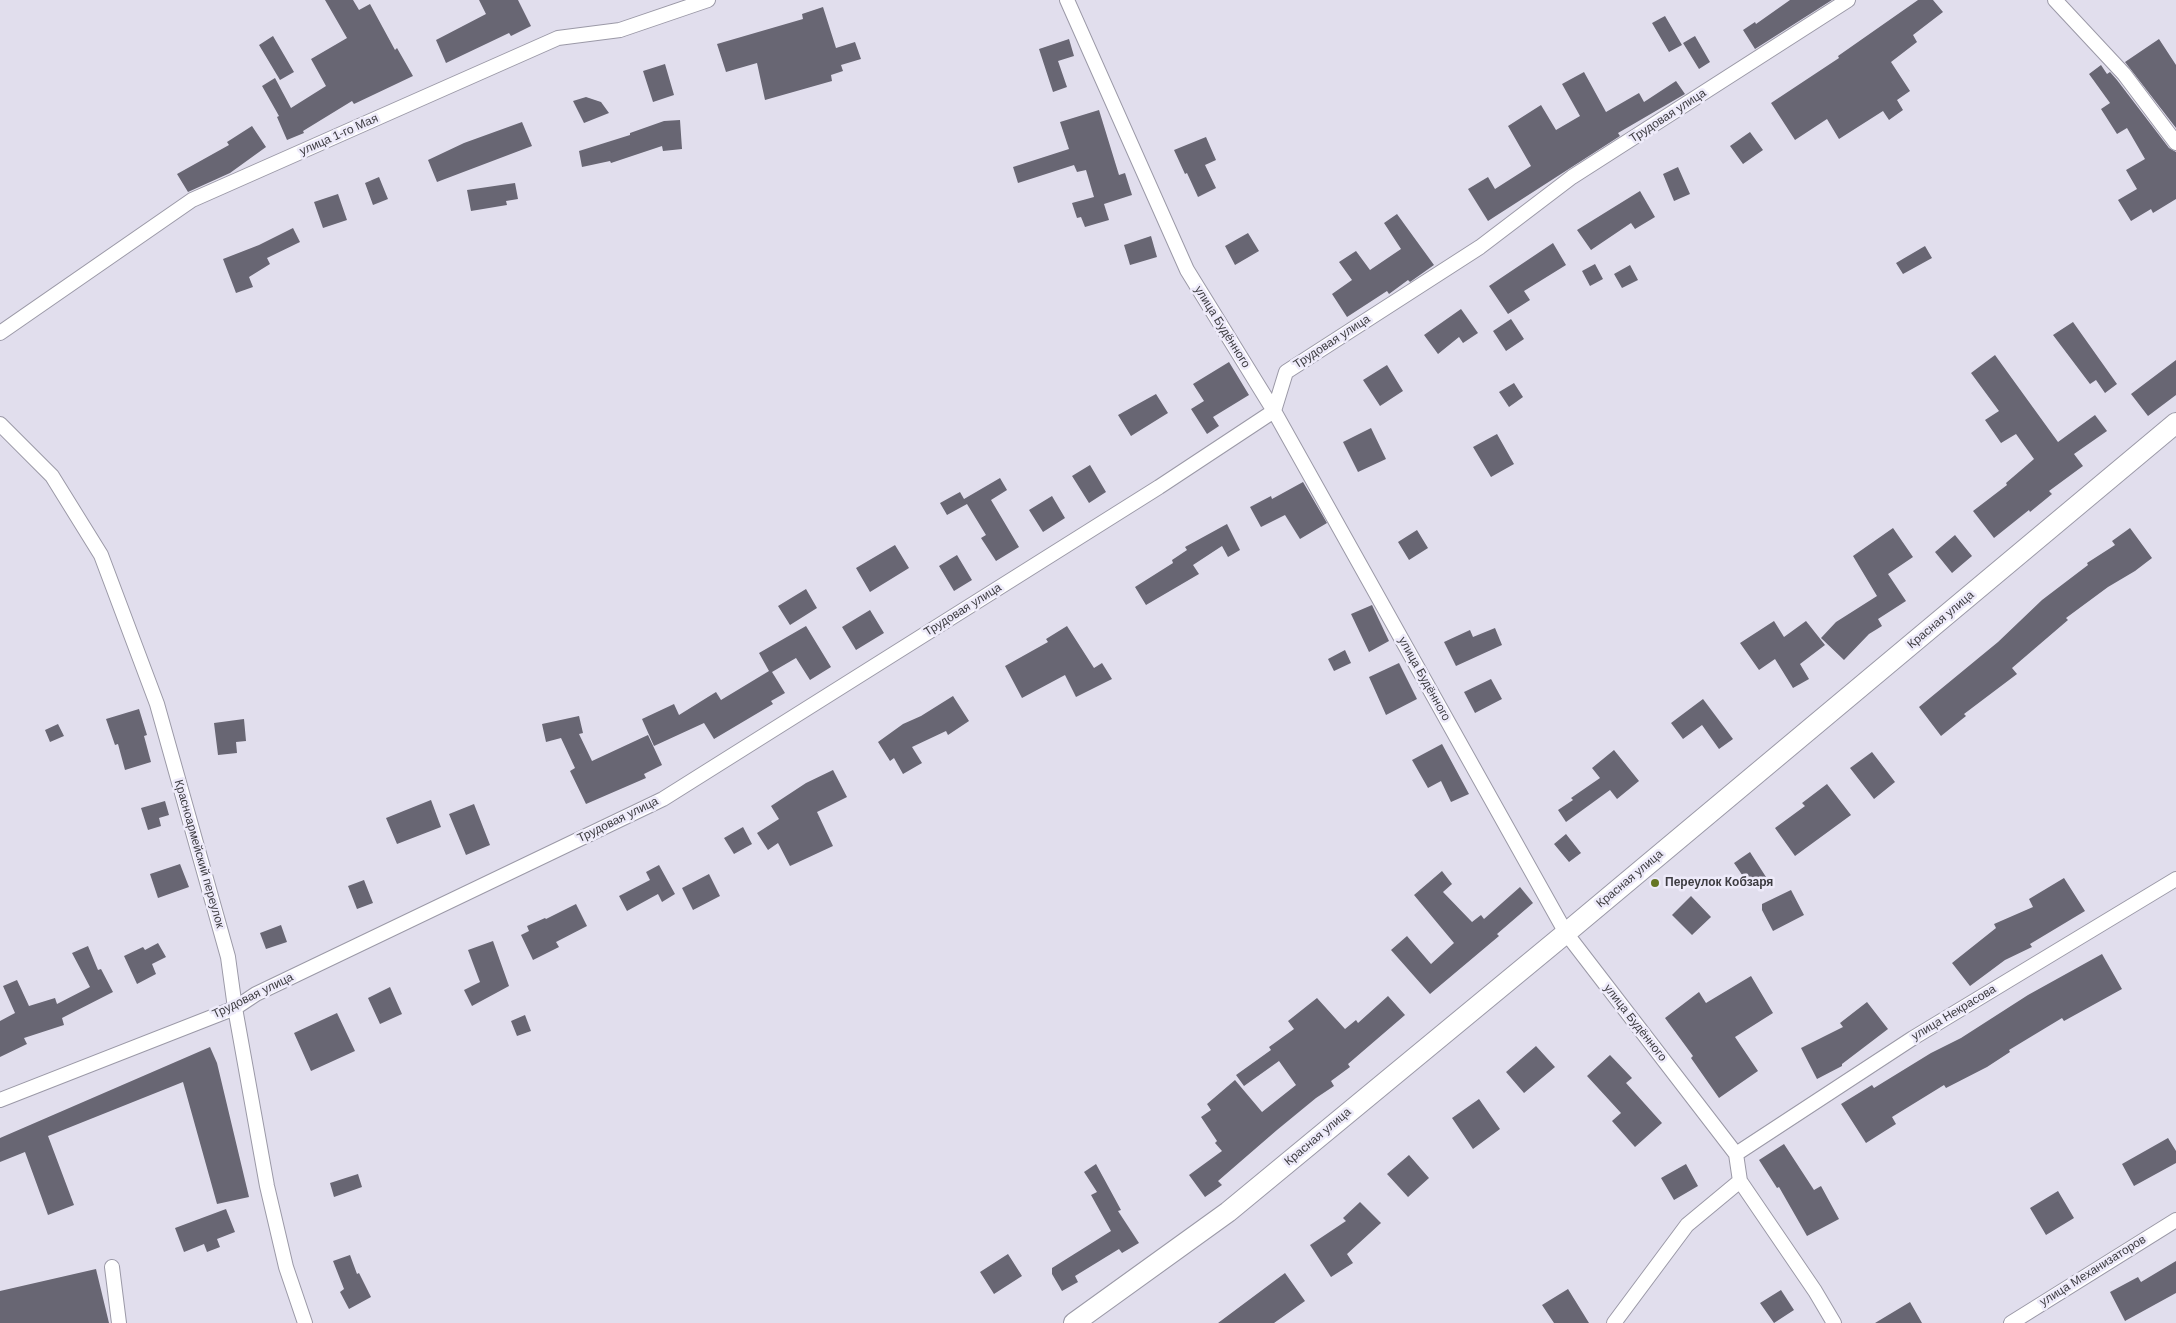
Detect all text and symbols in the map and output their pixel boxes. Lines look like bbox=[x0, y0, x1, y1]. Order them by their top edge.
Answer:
street label: Трудовая улица bbox=[1627, 86, 1709, 146]
street label: улица 1-го Мая bbox=[298, 111, 380, 159]
street label: улица Будённого bbox=[1191, 283, 1253, 371]
street label: Трудовая улица bbox=[1291, 312, 1373, 372]
street label: Трудовая улица bbox=[922, 581, 1004, 639]
street label: Красная улица bbox=[1905, 588, 1977, 652]
street label: улица Будённого bbox=[1395, 634, 1453, 724]
street label: Красноармейский переулок bbox=[171, 778, 227, 930]
street label: Трудовая улица bbox=[575, 794, 661, 846]
street label: Красная улица bbox=[1594, 847, 1666, 911]
place label: Переулок Кобзаря bbox=[1665, 876, 1773, 890]
marker: Переулок Кобзаря bbox=[1649, 877, 1661, 889]
street label: Трудовая улица bbox=[210, 970, 296, 1022]
street label: улица Будённого bbox=[1600, 982, 1670, 1064]
street label: улица Некрасова bbox=[1909, 982, 1999, 1044]
street label: Красная улица bbox=[1282, 1105, 1354, 1169]
street label: улица Механизаторов bbox=[2037, 1232, 2149, 1310]

